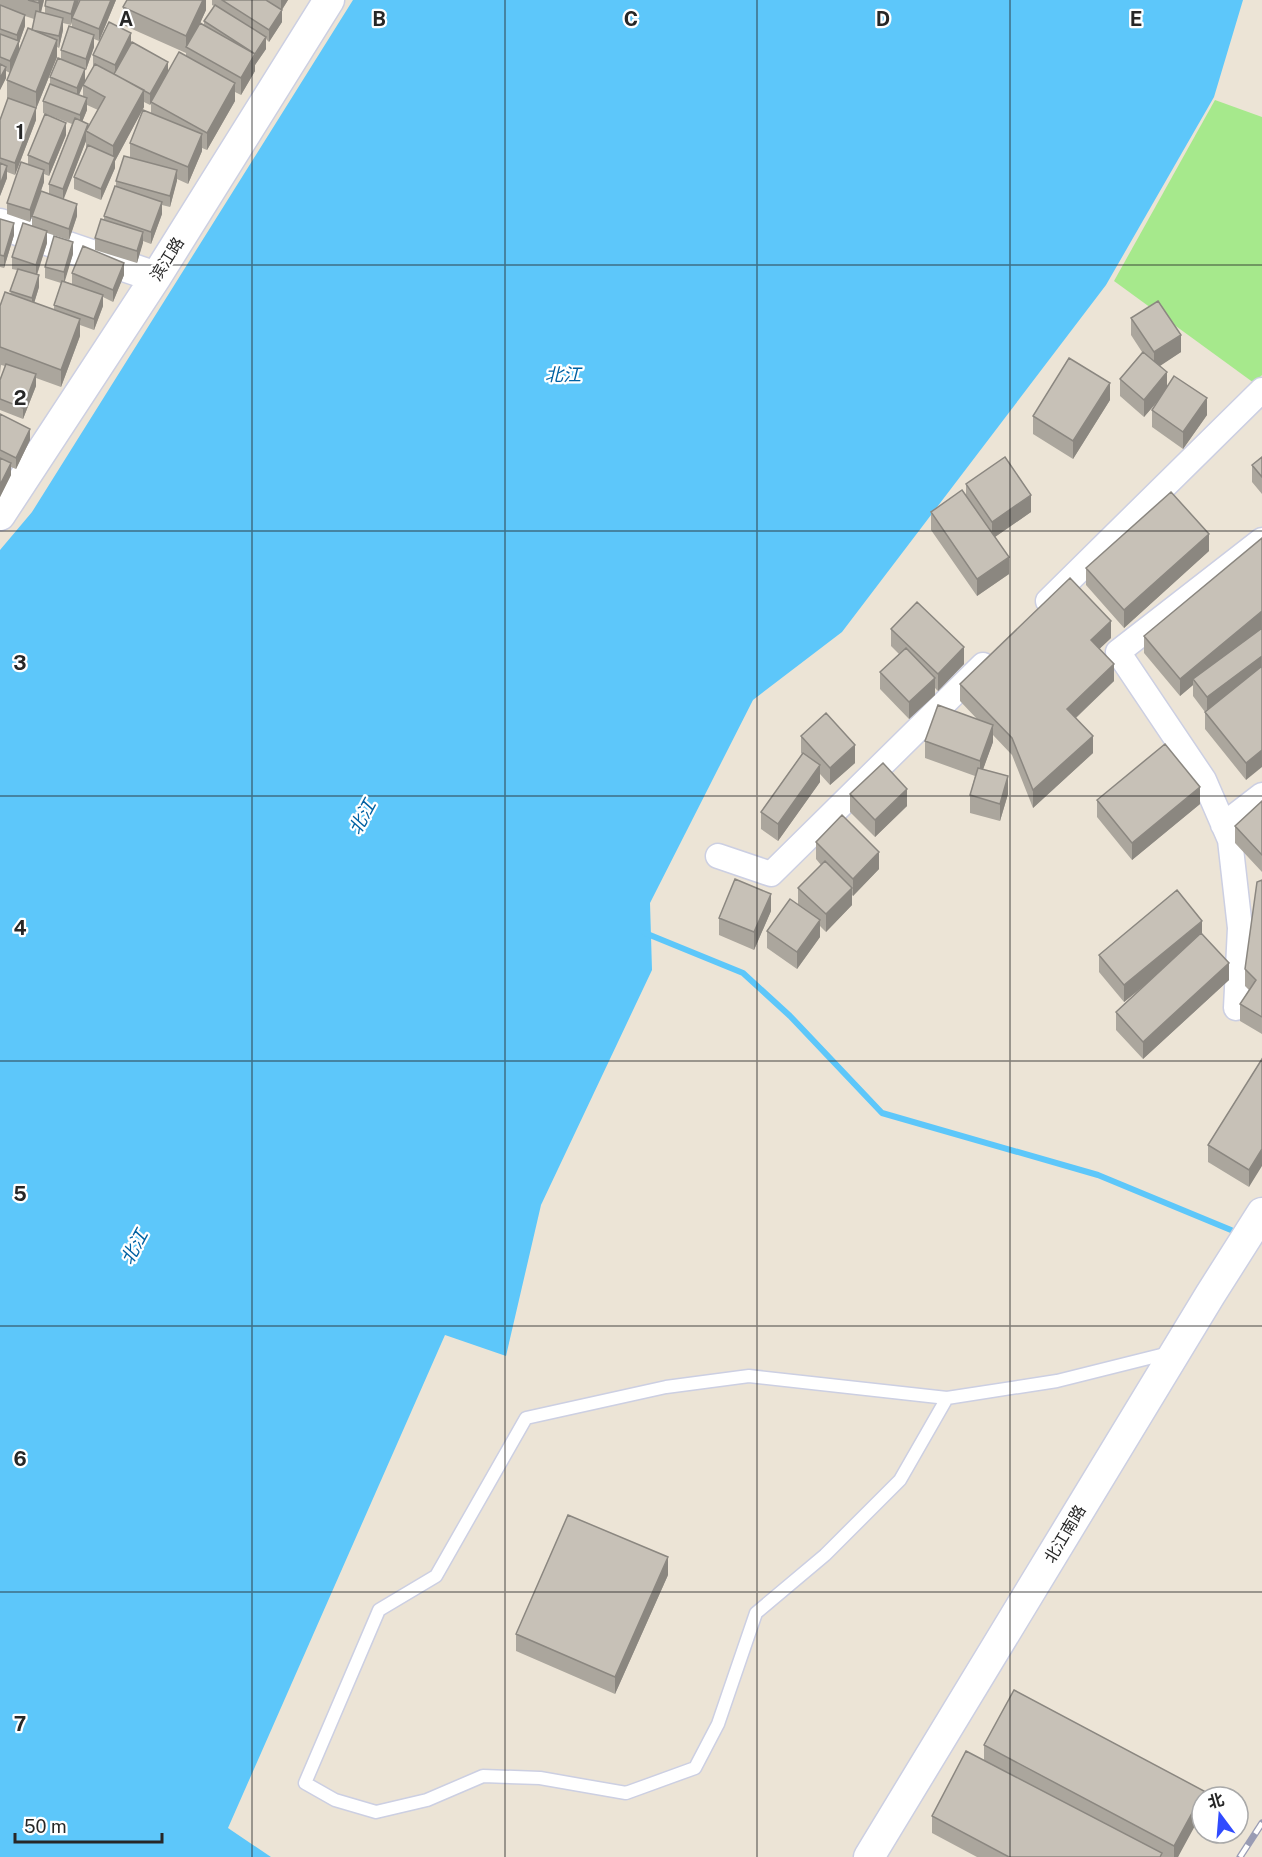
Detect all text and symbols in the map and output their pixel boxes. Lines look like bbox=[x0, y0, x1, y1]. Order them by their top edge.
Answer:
text: A bbox=[119, 7, 133, 31]
text: B bbox=[372, 7, 386, 31]
text: C bbox=[624, 7, 638, 31]
text: D bbox=[876, 7, 890, 31]
text: E bbox=[1130, 7, 1142, 31]
text: 1 bbox=[16, 120, 24, 144]
street label: 滨江路 bbox=[146, 234, 188, 284]
water label: 北江 bbox=[545, 364, 583, 385]
text: 2 bbox=[14, 386, 26, 410]
text: 3 bbox=[13, 651, 27, 675]
water label: 北江 bbox=[344, 794, 381, 838]
text: 4 bbox=[13, 916, 27, 940]
text: 5 bbox=[13, 1182, 27, 1206]
water label: 北江 bbox=[116, 1224, 153, 1268]
text: 6 bbox=[13, 1447, 27, 1471]
street label: 北江南路 bbox=[1040, 1502, 1090, 1566]
text: 7 bbox=[14, 1712, 26, 1736]
north arrow bbox=[1190, 1785, 1250, 1845]
text: 北 bbox=[1206, 1790, 1226, 1812]
scale bar bbox=[15, 1806, 162, 1844]
text: 50 m bbox=[24, 1816, 67, 1837]

